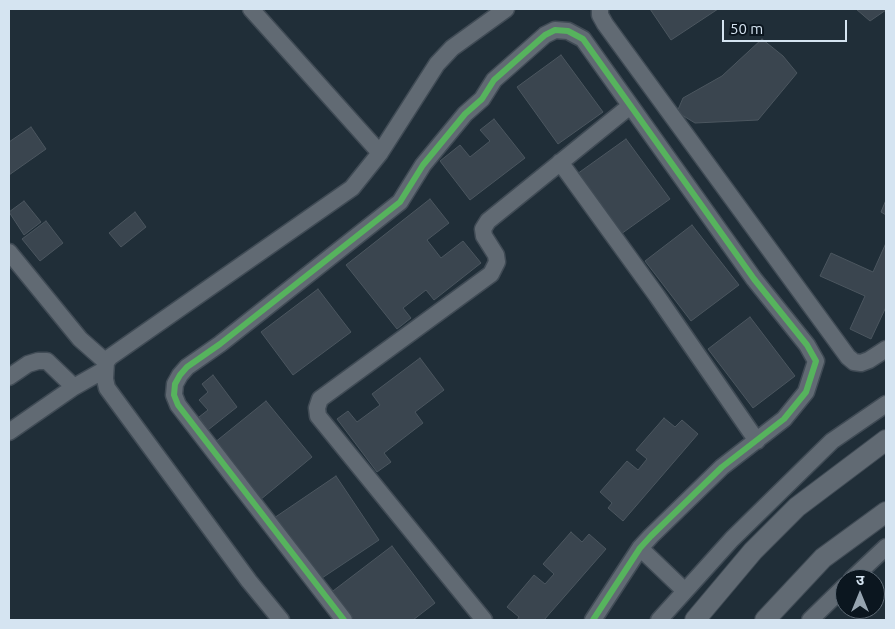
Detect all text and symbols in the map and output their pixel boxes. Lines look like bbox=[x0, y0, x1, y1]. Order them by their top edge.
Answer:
scale bar bbox=[725, 10, 850, 42]
text: 50 m bbox=[730, 20, 763, 37]
north arrow bbox=[835, 569, 885, 619]
text: उ bbox=[856, 572, 864, 588]

